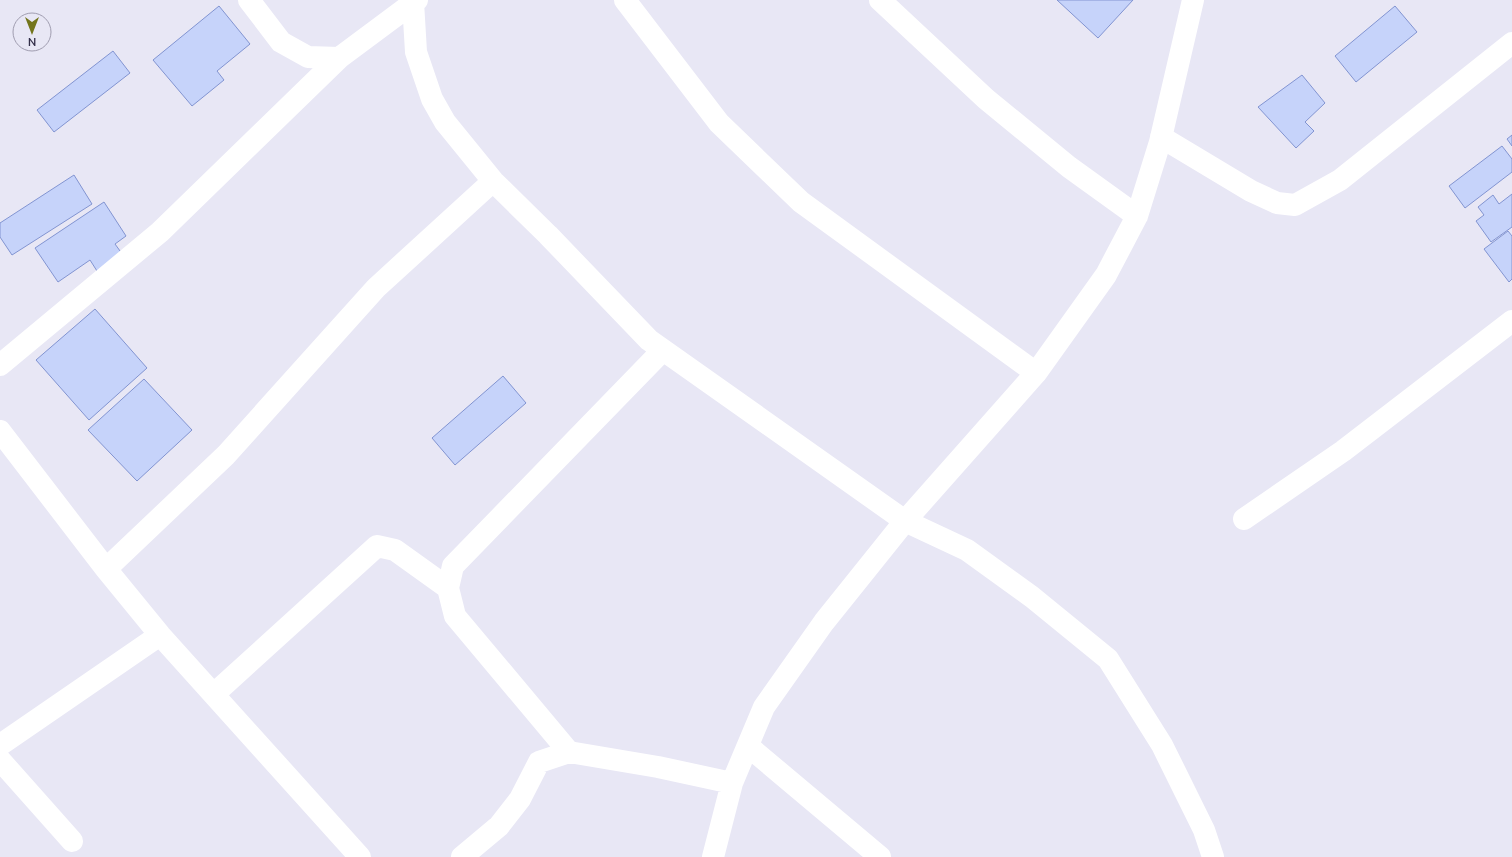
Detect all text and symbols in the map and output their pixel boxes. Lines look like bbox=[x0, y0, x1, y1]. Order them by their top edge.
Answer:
north arrow bbox=[12, 12, 52, 52]
text: N bbox=[28, 35, 36, 49]

